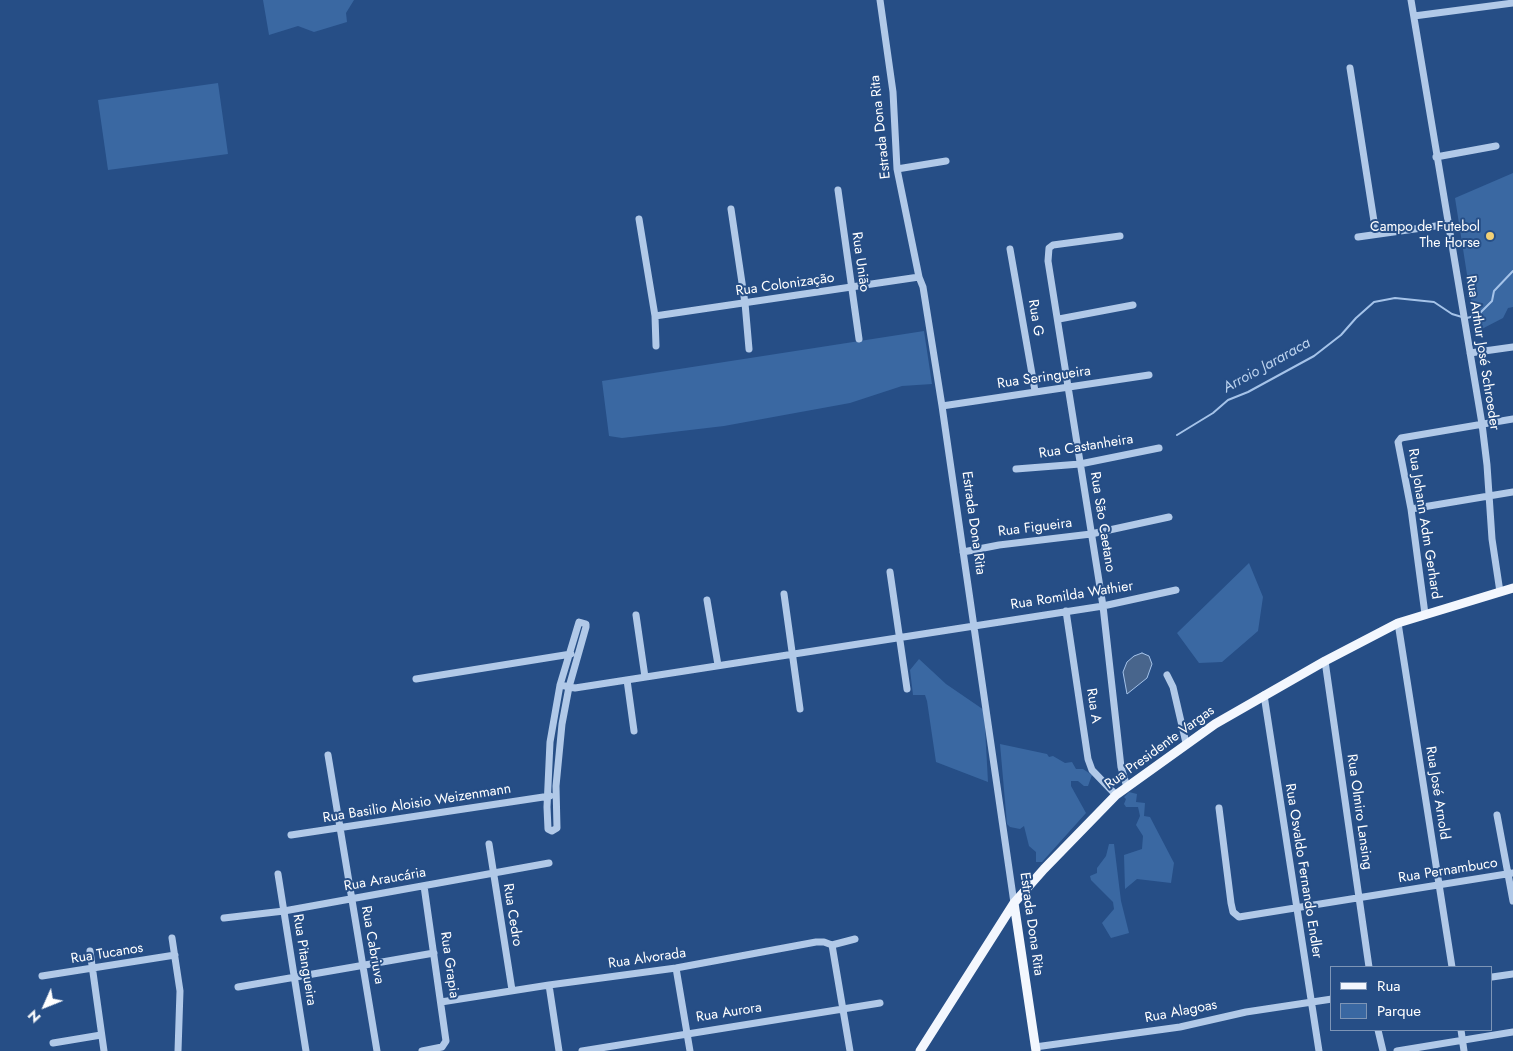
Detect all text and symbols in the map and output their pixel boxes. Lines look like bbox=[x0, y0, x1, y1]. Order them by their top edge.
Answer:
street label: Estrada Dona Rita bbox=[867, 74, 895, 180]
place label: Campo de Futebol The Horse bbox=[1370, 220, 1480, 252]
marker: Campo de Futebol The Horse bbox=[1484, 230, 1496, 242]
street label: Rua União bbox=[847, 231, 873, 293]
street label: Rua Colonização bbox=[735, 270, 835, 300]
street label: Rua Arthur José Schroeder bbox=[1461, 274, 1503, 432]
street label: Rua G bbox=[1024, 298, 1046, 338]
water label: Arroio Jararaca bbox=[1220, 335, 1314, 397]
street label: Rua Seringueira bbox=[996, 363, 1092, 393]
street label: Rua Castanheira bbox=[1038, 431, 1134, 463]
street label: Rua Johann Adm Gerhard bbox=[1404, 448, 1444, 600]
street label: Estrada Dona Rita bbox=[957, 470, 989, 576]
street label: Rua São Caetano bbox=[1086, 471, 1118, 573]
street label: Rua Figueira bbox=[997, 515, 1073, 541]
street label: Rua Romilda Wathier bbox=[1010, 578, 1134, 614]
street label: Rua A bbox=[1082, 687, 1104, 725]
street label: Rua Presidente Vargas bbox=[1102, 703, 1218, 793]
street label: Rua José Arnold bbox=[1421, 745, 1453, 841]
street label: Rua Olmiro Lansing bbox=[1343, 753, 1375, 871]
street label: Rua Basilio Aloisio Weizenmann bbox=[322, 781, 512, 827]
street label: Rua Osvaldo Fernando Endler bbox=[1281, 782, 1325, 960]
street label: Rua Pernambuco bbox=[1397, 855, 1499, 887]
street label: Rua Araucária bbox=[343, 865, 427, 895]
street label: Estrada Dona Rita bbox=[1015, 871, 1047, 977]
street label: Rua Cedro bbox=[499, 883, 525, 947]
street label: Rua Cabriuva bbox=[357, 905, 387, 985]
street label: Rua Pitangueira bbox=[288, 913, 320, 1007]
street label: Rua Grapia bbox=[436, 931, 462, 999]
street label: Rua Tucanos bbox=[70, 940, 144, 968]
street label: Rua Alvorada bbox=[607, 945, 687, 973]
legend bbox=[1330, 966, 1493, 1031]
text: Rua bbox=[1377, 975, 1401, 997]
north arrow bbox=[20, 981, 70, 1031]
street label: Rua Alagoas bbox=[1143, 997, 1219, 1027]
street label: Rua Aurora bbox=[695, 1000, 763, 1026]
text: Parque bbox=[1377, 1000, 1421, 1022]
text: N bbox=[23, 1005, 45, 1027]

